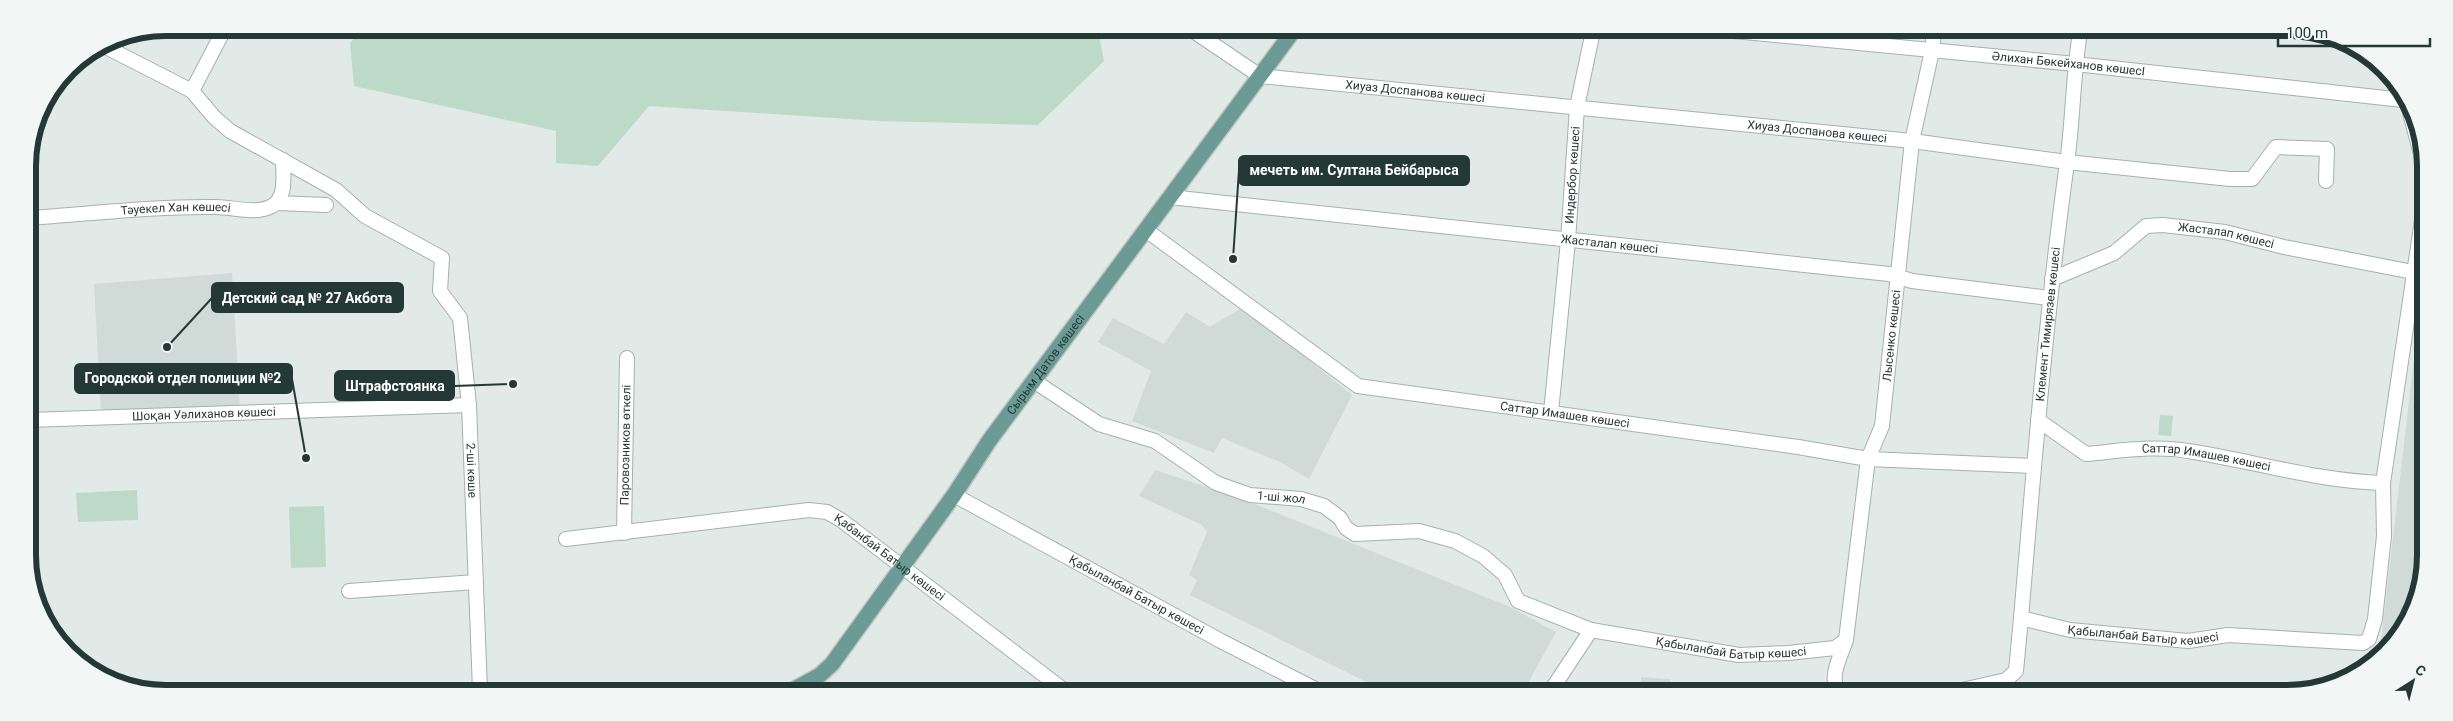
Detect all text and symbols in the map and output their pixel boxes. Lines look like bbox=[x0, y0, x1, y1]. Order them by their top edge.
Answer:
scale bar bbox=[2278, 15, 2430, 47]
text: 100 m bbox=[2286, 24, 2328, 42]
street label: Әлихан Бөкейханов көшесI bbox=[1991, 49, 2146, 79]
street label: Хиуаз Доспанова көшесі bbox=[1345, 78, 1486, 105]
street label: Хиуаз Доспанова көшесі bbox=[1747, 118, 1888, 145]
street label: Индербор көшесі bbox=[1562, 126, 1583, 224]
callout: мечеть им. Султана Бейбарыса bbox=[1239, 156, 1469, 185]
text: мечеть им. Султана Бейбарыса bbox=[1249, 162, 1459, 178]
street label: Тәуекел Хан көшесі bbox=[120, 200, 232, 218]
street label: Жасталап көшесі bbox=[2177, 220, 2276, 251]
street label: Жасталап көшесі bbox=[1560, 232, 1659, 256]
street label: Клемент Тимирязев көшесі bbox=[2033, 246, 2063, 402]
callout: Детский сад № 27 Акбота bbox=[212, 283, 403, 312]
street label: Лысенко көшесі bbox=[1880, 289, 1903, 382]
text: Детский сад № 27 Акбота bbox=[222, 290, 393, 306]
street label: Сырым Датов көшесі bbox=[1004, 312, 1087, 418]
callout: Городской отдел полиции №2 bbox=[75, 364, 292, 393]
text: Городской отдел полиции №2 bbox=[85, 370, 281, 386]
callout: Штрафстоянка bbox=[335, 371, 454, 400]
text: Штрафстоянка bbox=[345, 378, 445, 394]
street label: Паровозников өткелі bbox=[617, 384, 634, 505]
street label: Саттар Имашев көшесі bbox=[1499, 399, 1630, 431]
street label: Шоқан Уәлиханов көшесі bbox=[132, 405, 276, 423]
street label: Саттар Имашев көшесі bbox=[2141, 441, 2272, 474]
street label: 2-ші көше bbox=[463, 443, 480, 498]
street label: 1-ші жол bbox=[1257, 489, 1307, 507]
street label: Қабанбай Батыр көшесі bbox=[832, 511, 948, 604]
street label: Қабыланбай Батыр көшесі bbox=[1067, 552, 1207, 637]
street label: Қабыланбай Батыр көшесі bbox=[2067, 623, 2220, 648]
street label: Қабыланбай Батыр көшесі bbox=[1655, 634, 1807, 662]
north arrow bbox=[2388, 656, 2438, 706]
text: С bbox=[2412, 661, 2429, 680]

